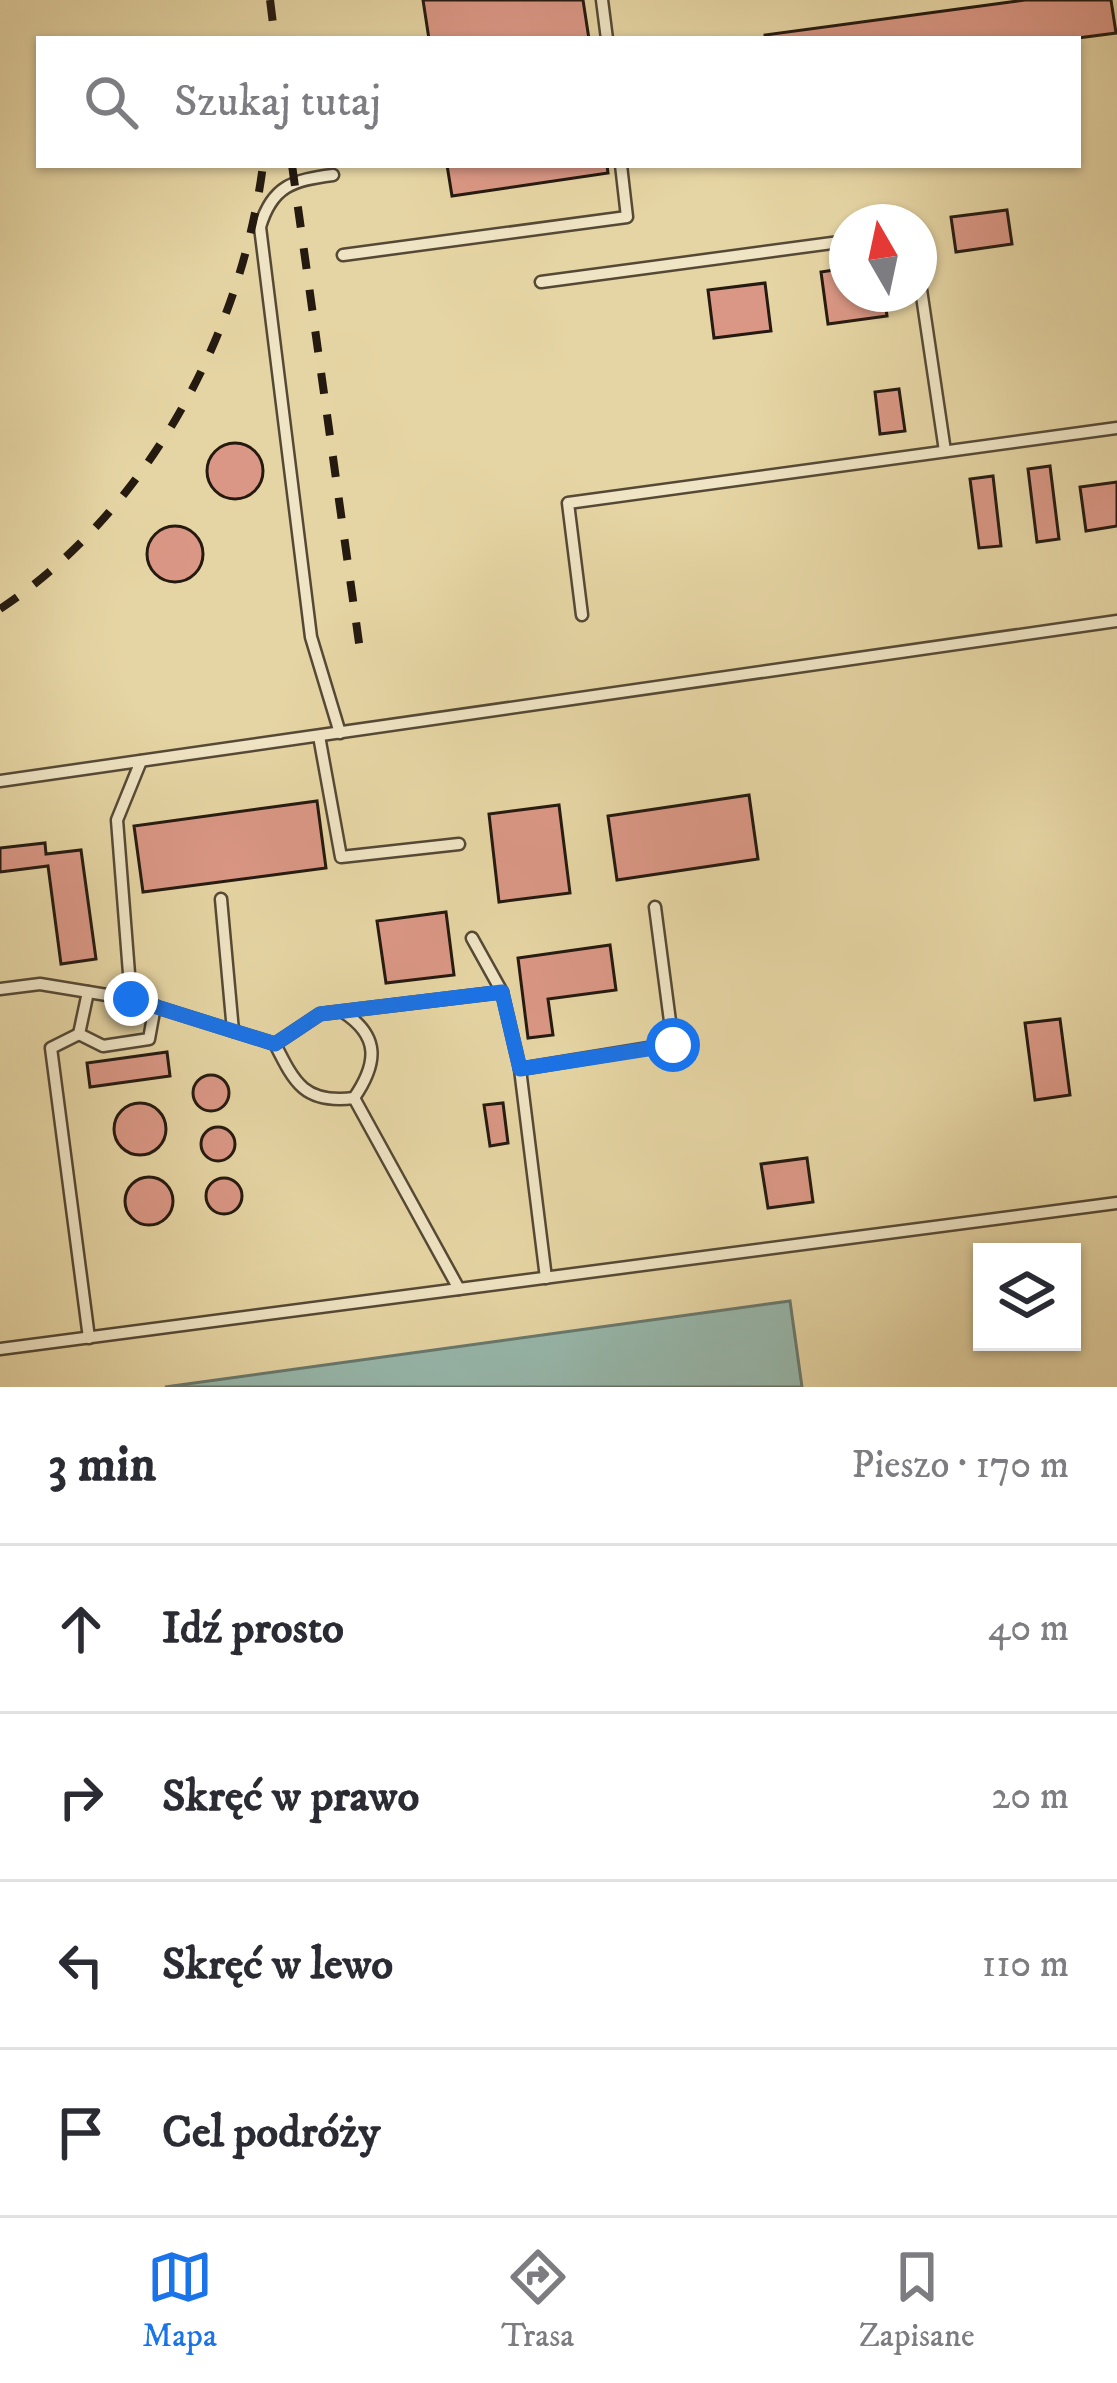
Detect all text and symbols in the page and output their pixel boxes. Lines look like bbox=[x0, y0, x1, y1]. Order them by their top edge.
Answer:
search box bbox=[36, 36, 1081, 168]
icon: search bbox=[78, 69, 144, 135]
text: Szukaj tutaj bbox=[174, 74, 381, 130]
north arrow bbox=[829, 204, 937, 312]
route end bbox=[104, 972, 158, 1026]
route start bbox=[646, 1018, 700, 1072]
map controls bbox=[973, 1243, 1081, 1351]
button: layers bbox=[973, 1243, 1081, 1351]
text: 3 min bbox=[48, 1433, 156, 1497]
text: Pieszo · 170 m bbox=[852, 1441, 1069, 1490]
icon: ahead bbox=[48, 1596, 114, 1662]
text: Idź prosto bbox=[162, 1601, 344, 1657]
text: 40 m bbox=[988, 1604, 1069, 1653]
icon: right bbox=[48, 1764, 114, 1830]
text: Skręć w prawo bbox=[162, 1769, 419, 1825]
text: 20 m bbox=[991, 1772, 1069, 1821]
icon: left bbox=[48, 1932, 114, 1998]
text: Skręć w lewo bbox=[162, 1937, 393, 1993]
text: 110 m bbox=[982, 1940, 1069, 1989]
icon: arrive bbox=[48, 2100, 114, 2166]
text: Cel podróży bbox=[162, 2105, 380, 2161]
tab: Mapa bbox=[142, 2244, 217, 2357]
tab: Trasa bbox=[501, 2244, 574, 2357]
tab: Zapisane bbox=[859, 2244, 975, 2357]

